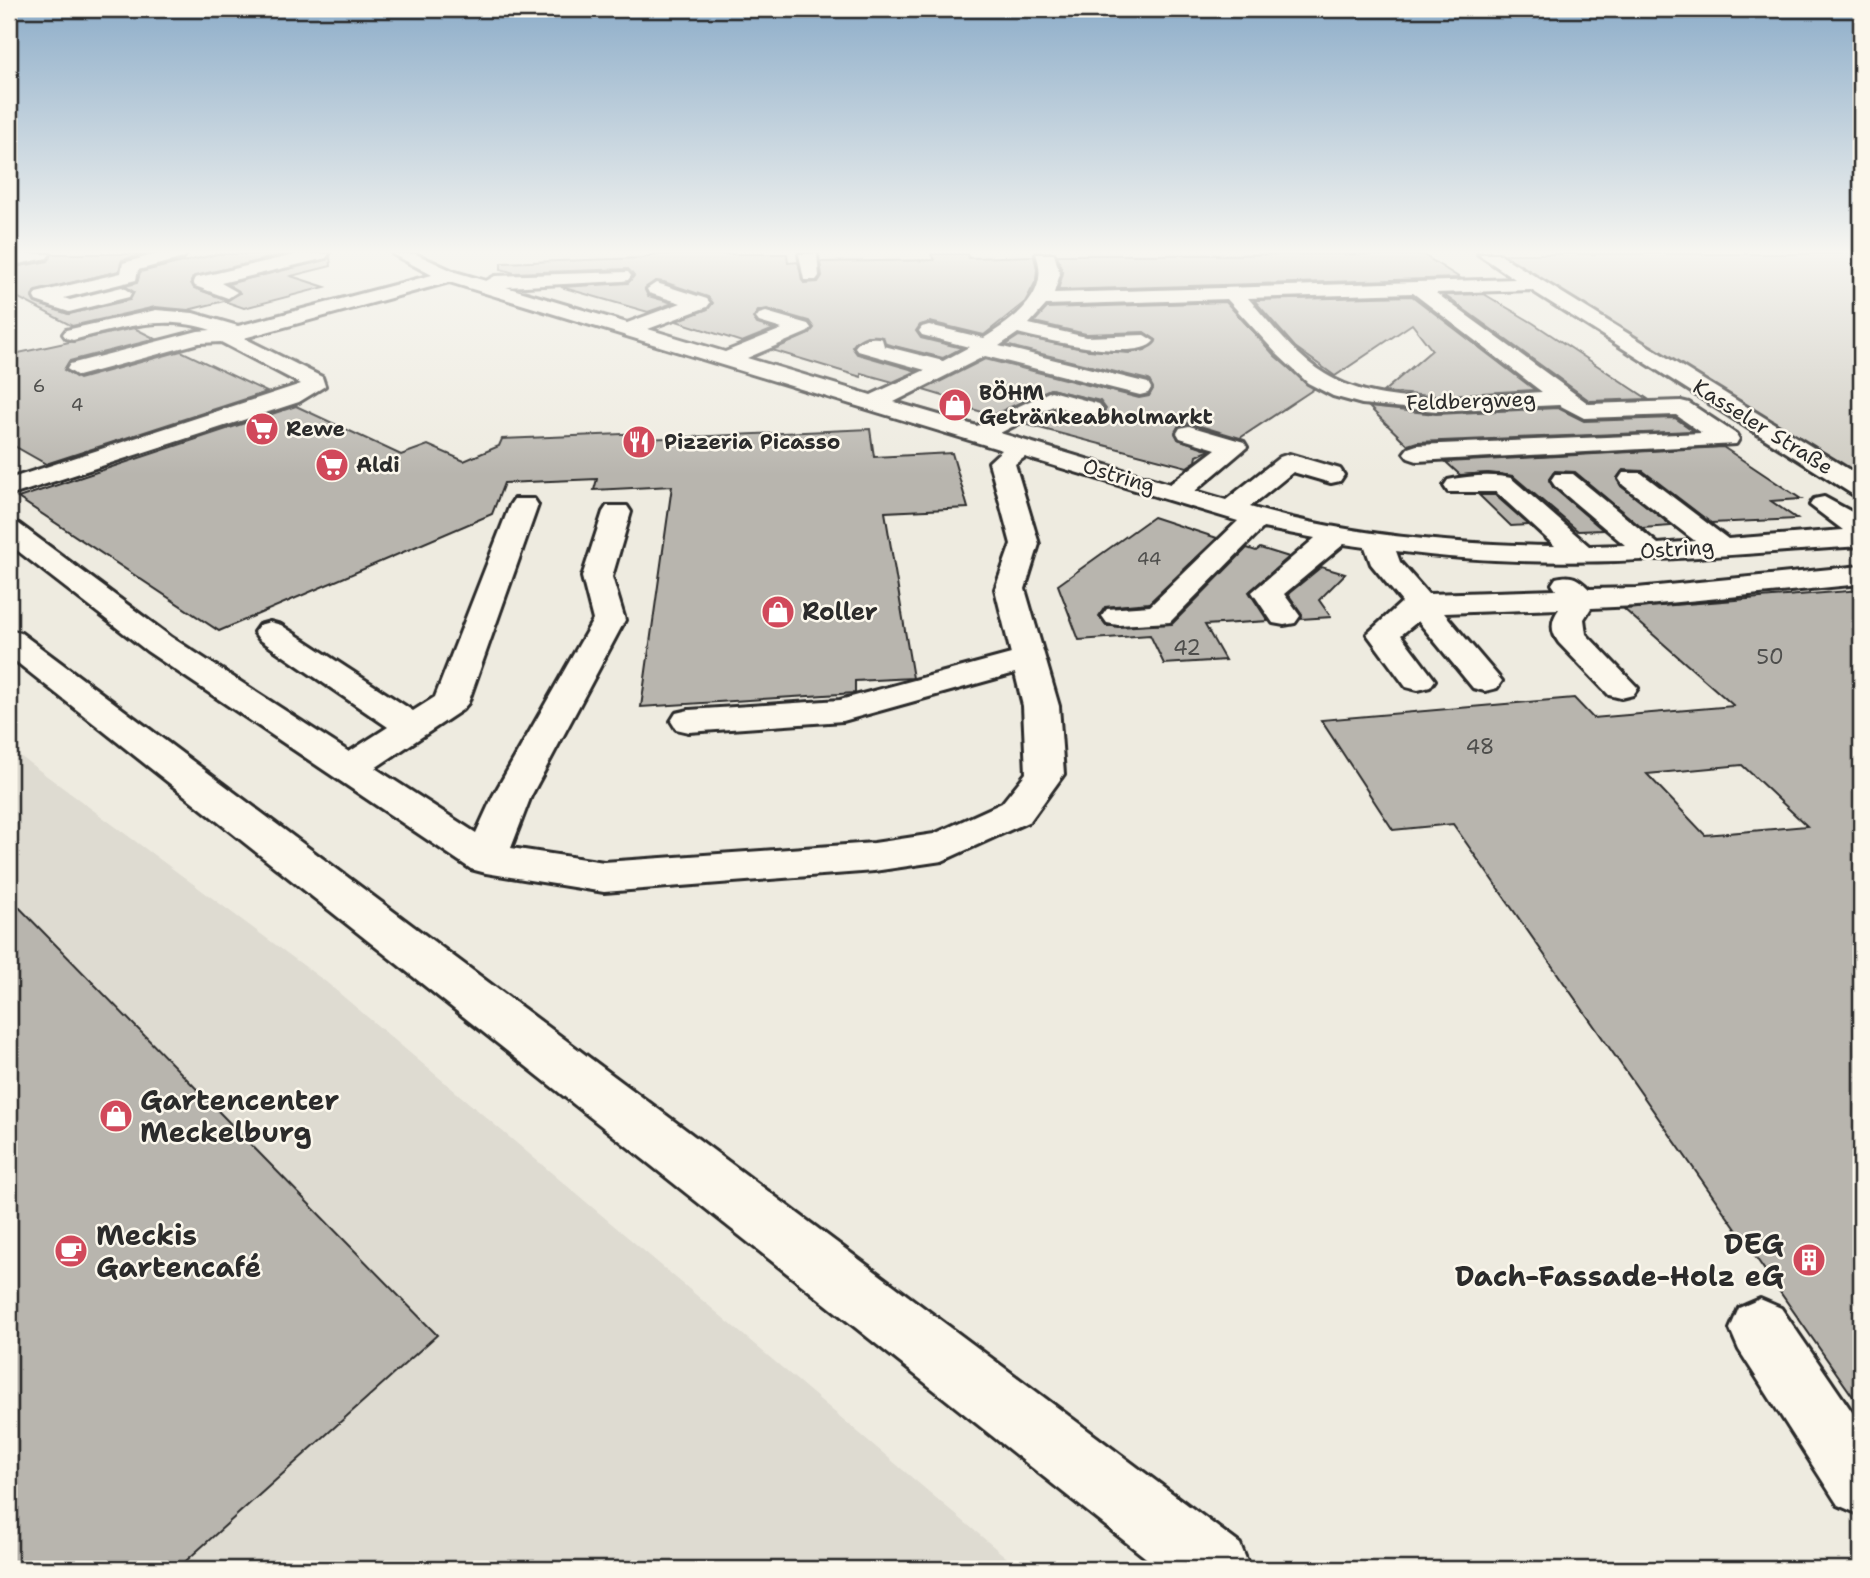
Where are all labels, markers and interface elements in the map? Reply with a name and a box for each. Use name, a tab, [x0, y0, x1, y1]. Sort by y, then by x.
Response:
street label: Kasseler Straße	[1688, 373, 1838, 481]
house number: 6	[33, 374, 45, 398]
place label: BÖHM Getränkeabholmarkt	[979, 379, 1213, 431]
street label: Feldbergweg	[1406, 385, 1536, 417]
shop icon: BÖHM Getränkeabholmarkt	[936, 386, 974, 424]
house number: 4	[71, 393, 83, 417]
supermarket icon: Rewe	[243, 410, 281, 448]
place label: Rewe	[286, 415, 345, 443]
restaurant icon: Pizzeria Picasso	[620, 423, 658, 461]
place label: Pizzeria Picasso	[664, 428, 840, 456]
supermarket icon: Aldi	[313, 446, 351, 484]
place label: Aldi	[356, 451, 400, 479]
street label: Ostring	[1079, 452, 1159, 500]
street label: Ostring	[1639, 532, 1715, 566]
house number: 44	[1137, 547, 1161, 571]
shop icon: Roller	[759, 593, 797, 631]
place label: Roller	[802, 596, 878, 628]
house number: 42	[1173, 634, 1201, 662]
house number: 50	[1756, 643, 1784, 671]
house number: 48	[1466, 733, 1494, 761]
place label: Gartencenter Meckelburg	[140, 1081, 339, 1151]
shop icon: Gartencenter Meckelburg	[97, 1097, 135, 1135]
place label: Meckis Gartencafé	[96, 1216, 261, 1286]
place label: DEG Dach-Fassade-Holz eG	[1455, 1225, 1785, 1295]
cafe icon: Meckis Gartencafé	[52, 1232, 90, 1270]
building icon: DEG Dach-Fassade-Holz eG	[1790, 1241, 1828, 1279]

